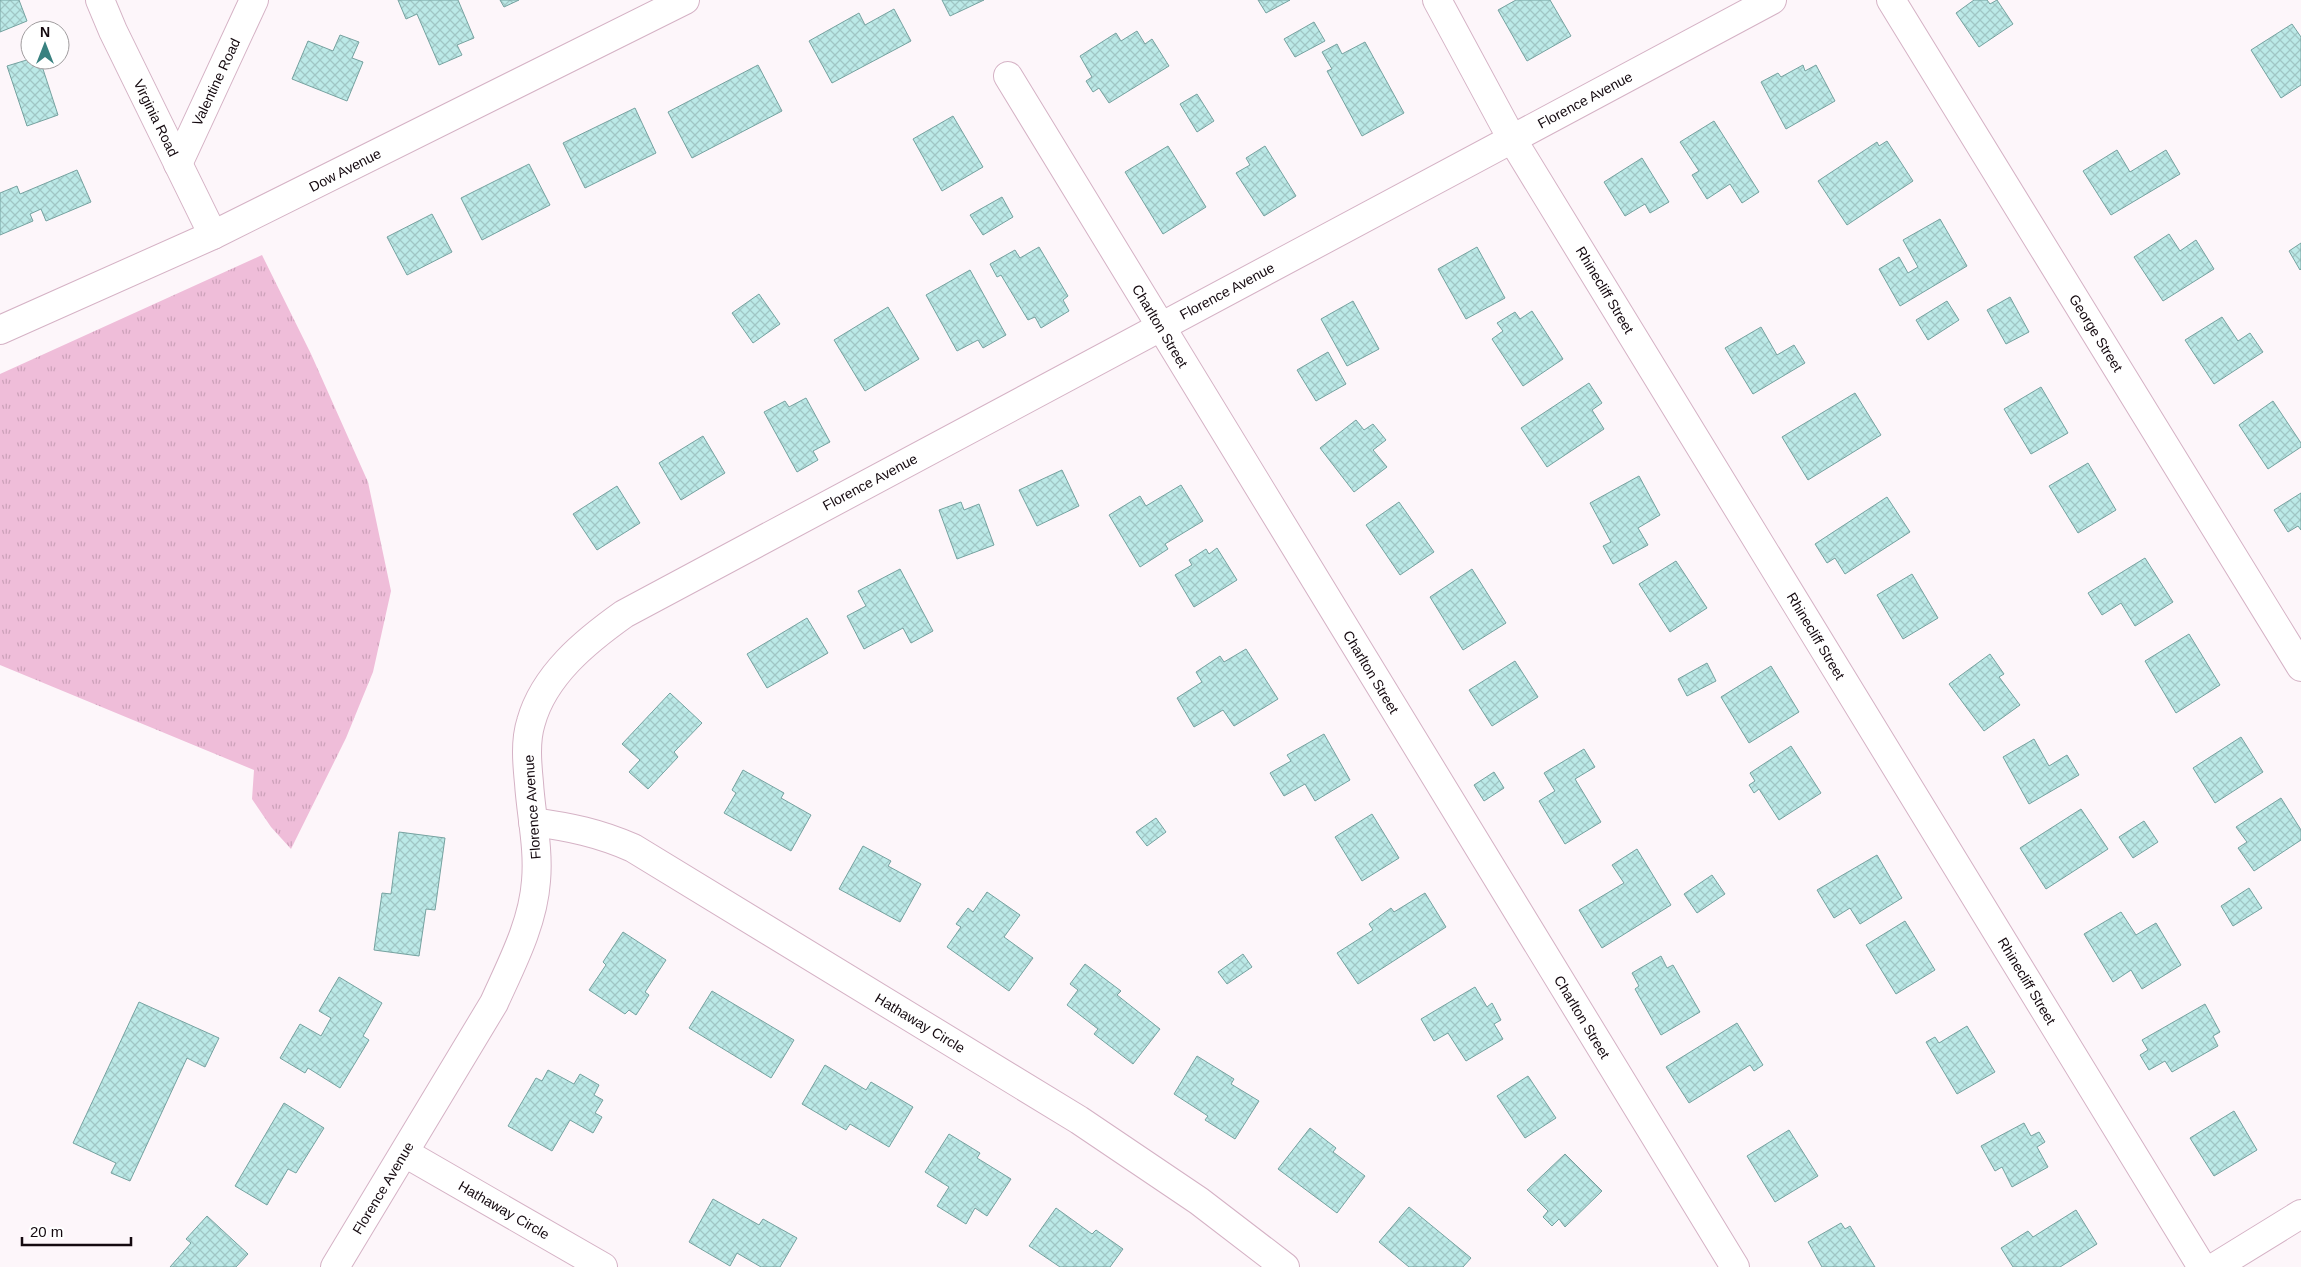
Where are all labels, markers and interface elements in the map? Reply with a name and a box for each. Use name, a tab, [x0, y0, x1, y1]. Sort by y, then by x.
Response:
north arrow	[20, 20, 70, 70]
text: N	[40, 24, 50, 40]
street label: Valentine Road	[189, 36, 243, 128]
street label: Florence Avenue	[1535, 68, 1635, 132]
street label: Virginia Road	[130, 77, 182, 159]
street label: Dow Avenue	[306, 145, 384, 195]
street label: Rhinecliff Street	[1573, 244, 1637, 336]
street label: Florence Avenue	[1177, 259, 1277, 323]
street label: Charlton Street	[1129, 282, 1191, 371]
street label: George Street	[2066, 291, 2126, 375]
street label: Florence Avenue	[820, 450, 920, 514]
street label: Rhinecliff Street	[1784, 590, 1848, 682]
street label: Charlton Street	[1340, 628, 1402, 717]
street label: Florence Avenue	[520, 754, 544, 860]
street label: Rhinecliff Street	[1995, 935, 2059, 1027]
street label: Charlton Street	[1551, 973, 1613, 1062]
street label: Hathaway Circle	[872, 990, 968, 1056]
street label: Florence Avenue	[349, 1139, 417, 1237]
street label: Hathaway Circle	[456, 1178, 552, 1243]
scale bar	[22, 1214, 131, 1246]
text: 20 m	[30, 1223, 63, 1240]

